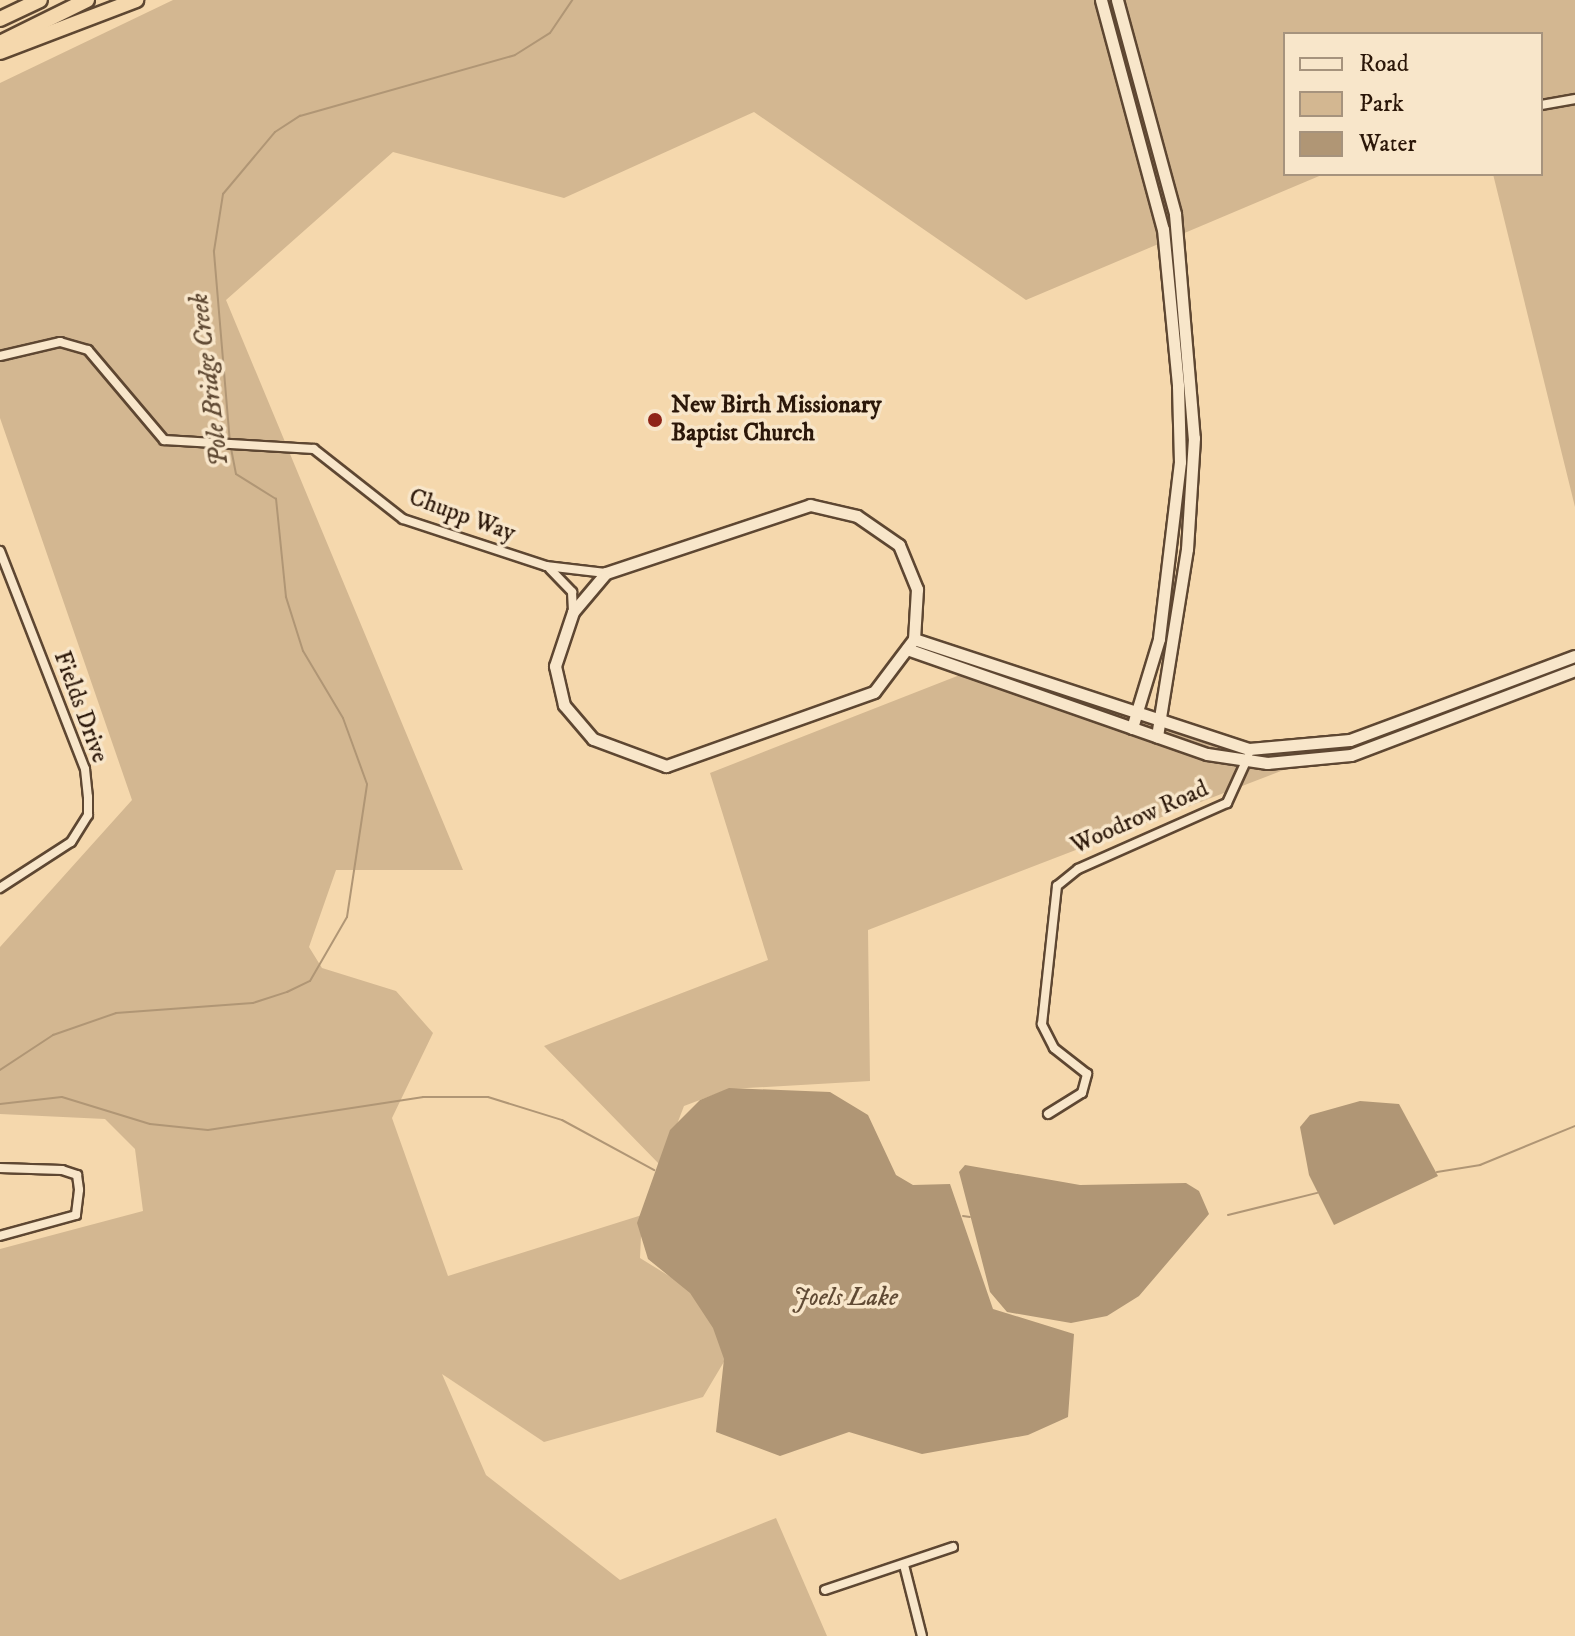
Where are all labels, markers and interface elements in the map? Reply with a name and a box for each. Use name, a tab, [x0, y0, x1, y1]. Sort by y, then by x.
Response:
legend	[1283, 32, 1543, 176]
text: Road	[1359, 49, 1409, 79]
text: Park	[1359, 89, 1404, 119]
text: Water	[1359, 129, 1416, 159]
water label: Pole Bridge Creek	[184, 292, 236, 468]
place label: New Birth Missionary Baptist Church	[671, 392, 881, 448]
marker: New Birth Missionary Baptist Church	[646, 411, 664, 429]
street label: Chupp Way	[405, 483, 519, 549]
street label: Fields Drive	[47, 647, 113, 767]
street label: Woodrow Road	[1067, 775, 1213, 861]
water label: Joels Lake	[792, 1282, 898, 1314]

